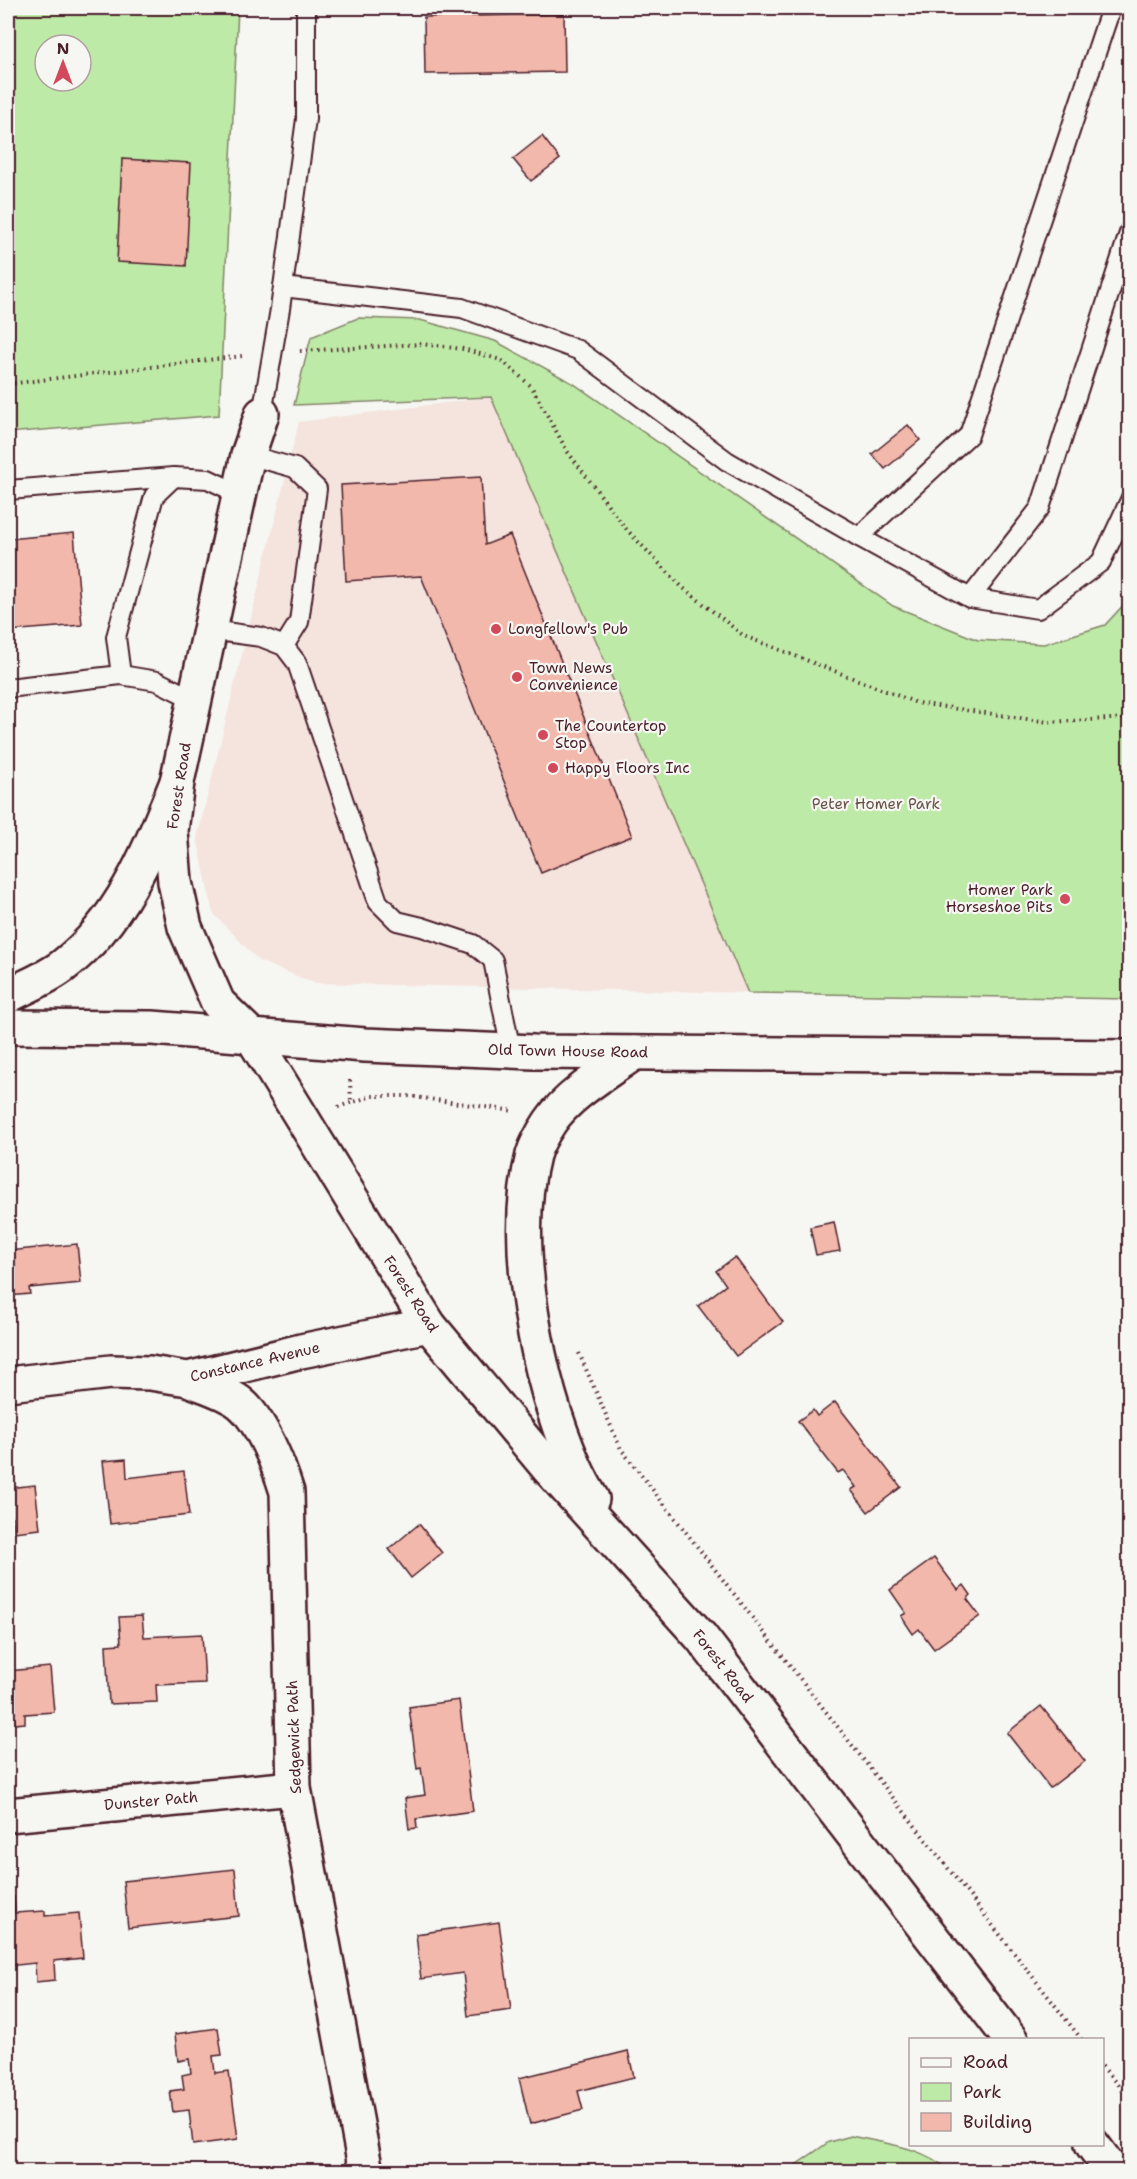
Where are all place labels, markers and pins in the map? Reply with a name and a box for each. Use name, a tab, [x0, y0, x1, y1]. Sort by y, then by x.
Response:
place label: Longfellow's Pub	[508, 619, 628, 639]
marker: Longfellow's Pub	[489, 622, 503, 636]
place label: Town News Convenience	[529, 658, 618, 695]
marker: Town News Convenience	[510, 670, 524, 684]
place label: The Countertop Stop	[555, 716, 667, 753]
marker: The Countertop Stop	[536, 728, 550, 742]
place label: Happy Floors Inc	[565, 758, 690, 778]
marker: Happy Floors Inc	[546, 761, 560, 775]
place label: Homer Park Horseshoe Pits	[946, 880, 1053, 917]
marker: Homer Park Horseshoe Pits	[1058, 892, 1072, 906]

